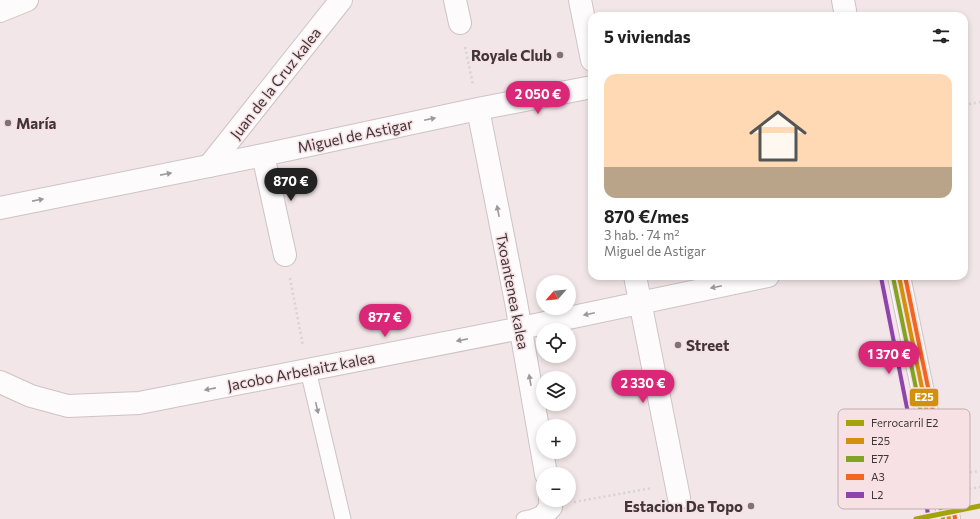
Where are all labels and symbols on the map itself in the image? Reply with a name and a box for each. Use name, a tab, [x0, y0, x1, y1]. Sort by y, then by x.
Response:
street label: Juan de la Cruz kalea	[226, 24, 324, 142]
place label: Royale Club	[471, 46, 552, 64]
marker: Royale Club	[555, 50, 565, 60]
pin: 2 050 €	[501, 81, 575, 115]
place label: María	[16, 114, 57, 132]
street label: Miguel de Astigar	[296, 114, 414, 156]
one-way arrow	[424, 116, 436, 122]
marker: María	[3, 118, 13, 128]
pin: 870 €	[263, 168, 319, 202]
one-way arrow	[160, 171, 172, 177]
one-way arrow	[32, 196, 44, 202]
one-way arrow	[495, 205, 501, 217]
street label: Txoantenea kalea	[493, 231, 533, 351]
north arrow	[536, 275, 576, 315]
one-way arrow	[710, 285, 722, 291]
pin: 877 €	[357, 304, 413, 338]
one-way arrow	[583, 312, 595, 318]
place label: Street	[686, 336, 729, 354]
one-way arrow	[455, 337, 468, 343]
marker: Street	[673, 340, 683, 350]
pin: 1 370 €	[852, 341, 926, 375]
street label: Jacobo Arbelaitz kalea	[226, 348, 376, 394]
pin: 2 330 €	[606, 370, 680, 404]
one-way arrow	[527, 374, 533, 386]
one-way arrow	[204, 386, 216, 392]
line badge: E25	[909, 388, 939, 407]
text: E25	[914, 390, 934, 403]
one-way arrow	[314, 402, 320, 414]
legend	[838, 409, 970, 509]
text: Ferrocarril E2	[871, 416, 938, 429]
text: E25	[871, 434, 890, 447]
text: E77	[871, 452, 889, 465]
text: A3	[871, 470, 885, 483]
text: L2	[871, 488, 883, 501]
place label: Estacion De Topo	[624, 497, 743, 515]
marker: Estacion De Topo	[746, 501, 756, 511]

